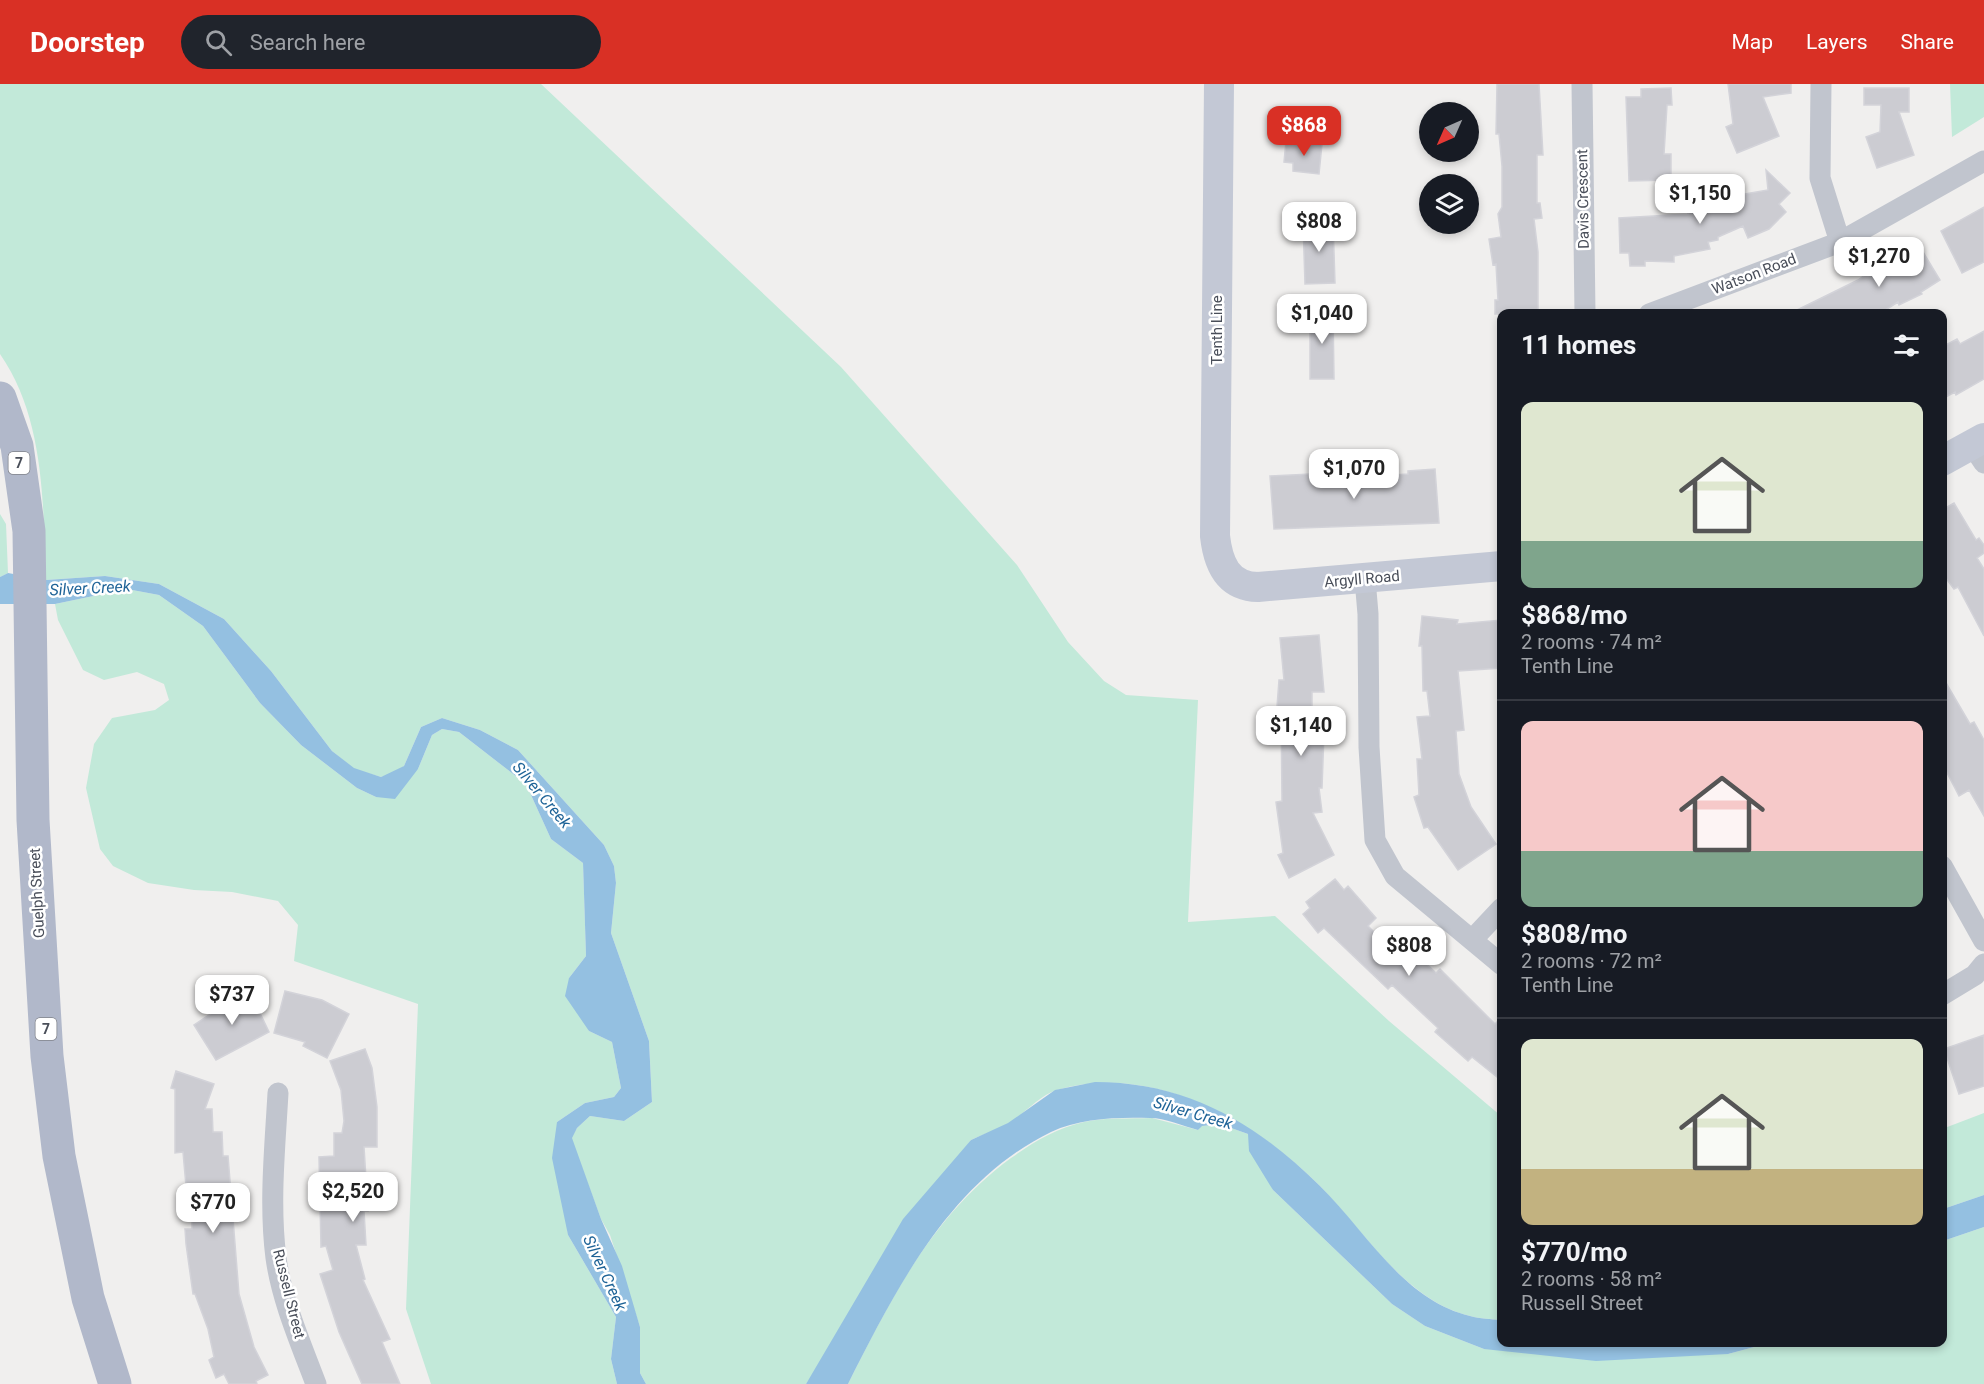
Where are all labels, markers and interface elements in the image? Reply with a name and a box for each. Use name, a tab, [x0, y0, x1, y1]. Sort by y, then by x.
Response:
search box	[181, 15, 601, 69]
text: Doorstep	[30, 26, 145, 59]
icon: search	[202, 26, 235, 59]
text: Search here	[250, 30, 366, 55]
text: Map	[1731, 30, 1773, 54]
text: Layers	[1806, 30, 1867, 54]
text: Share	[1900, 30, 1954, 54]
north arrow	[1419, 102, 1479, 162]
map controls	[1419, 102, 1479, 234]
pin: $868	[1268, 106, 1340, 157]
text: $868	[1281, 113, 1327, 137]
street label: Davis Crescent	[1573, 149, 1593, 249]
button: layers	[1419, 174, 1479, 234]
pin: $1,150	[1651, 174, 1749, 225]
text: $1,150	[1669, 181, 1731, 205]
pin: $808	[1283, 202, 1355, 253]
text: $808	[1296, 209, 1342, 233]
pin: $1,270	[1830, 237, 1928, 288]
text: $1,270	[1848, 244, 1910, 268]
street label: Watson Road	[1709, 250, 1799, 298]
pin: $1,040	[1273, 294, 1371, 345]
street label: Tenth Line	[1208, 295, 1226, 365]
text: $1,040	[1291, 301, 1353, 325]
icon: filters	[1890, 329, 1923, 362]
text: 11 homes	[1521, 330, 1636, 360]
icon: home	[1668, 441, 1776, 549]
pin: $1,070	[1305, 449, 1403, 500]
road number: 7	[8, 452, 29, 474]
text: $1,070	[1323, 456, 1385, 480]
street label: Argyll Road	[1324, 567, 1400, 591]
water label: Silver Creek	[49, 576, 132, 600]
text: $868/mo	[1521, 600, 1628, 630]
text: 2 rooms · 74 m²	[1521, 630, 1662, 654]
text: Tenth Line	[1521, 654, 1613, 678]
pin: $1,140	[1252, 706, 1350, 757]
text: $1,140	[1270, 713, 1332, 737]
water label: Silver Creek	[509, 758, 576, 833]
icon: home	[1668, 760, 1776, 868]
street label: Guelph Street	[26, 847, 48, 938]
text: $808/mo	[1521, 919, 1628, 949]
pin: $808	[1373, 926, 1445, 977]
text: $808	[1386, 933, 1432, 957]
text: 2 rooms · 72 m²	[1521, 949, 1662, 973]
text: Tenth Line	[1521, 973, 1613, 997]
pin: $737	[196, 975, 268, 1026]
text: $737	[209, 982, 255, 1006]
road number: 7	[36, 1018, 57, 1040]
icon: home	[1668, 1078, 1776, 1186]
water label: Silver Creek	[1151, 1093, 1236, 1134]
pin: $2,520	[304, 1172, 402, 1223]
text: $2,520	[322, 1179, 384, 1203]
pin: $770	[177, 1183, 249, 1234]
text: $770	[190, 1190, 236, 1214]
water label: Silver Creek	[579, 1232, 631, 1315]
text: $770/mo	[1521, 1237, 1628, 1267]
street label: Russell Street	[269, 1247, 309, 1341]
text: 2 rooms · 58 m²	[1521, 1267, 1662, 1291]
text: Russell Street	[1521, 1291, 1643, 1315]

